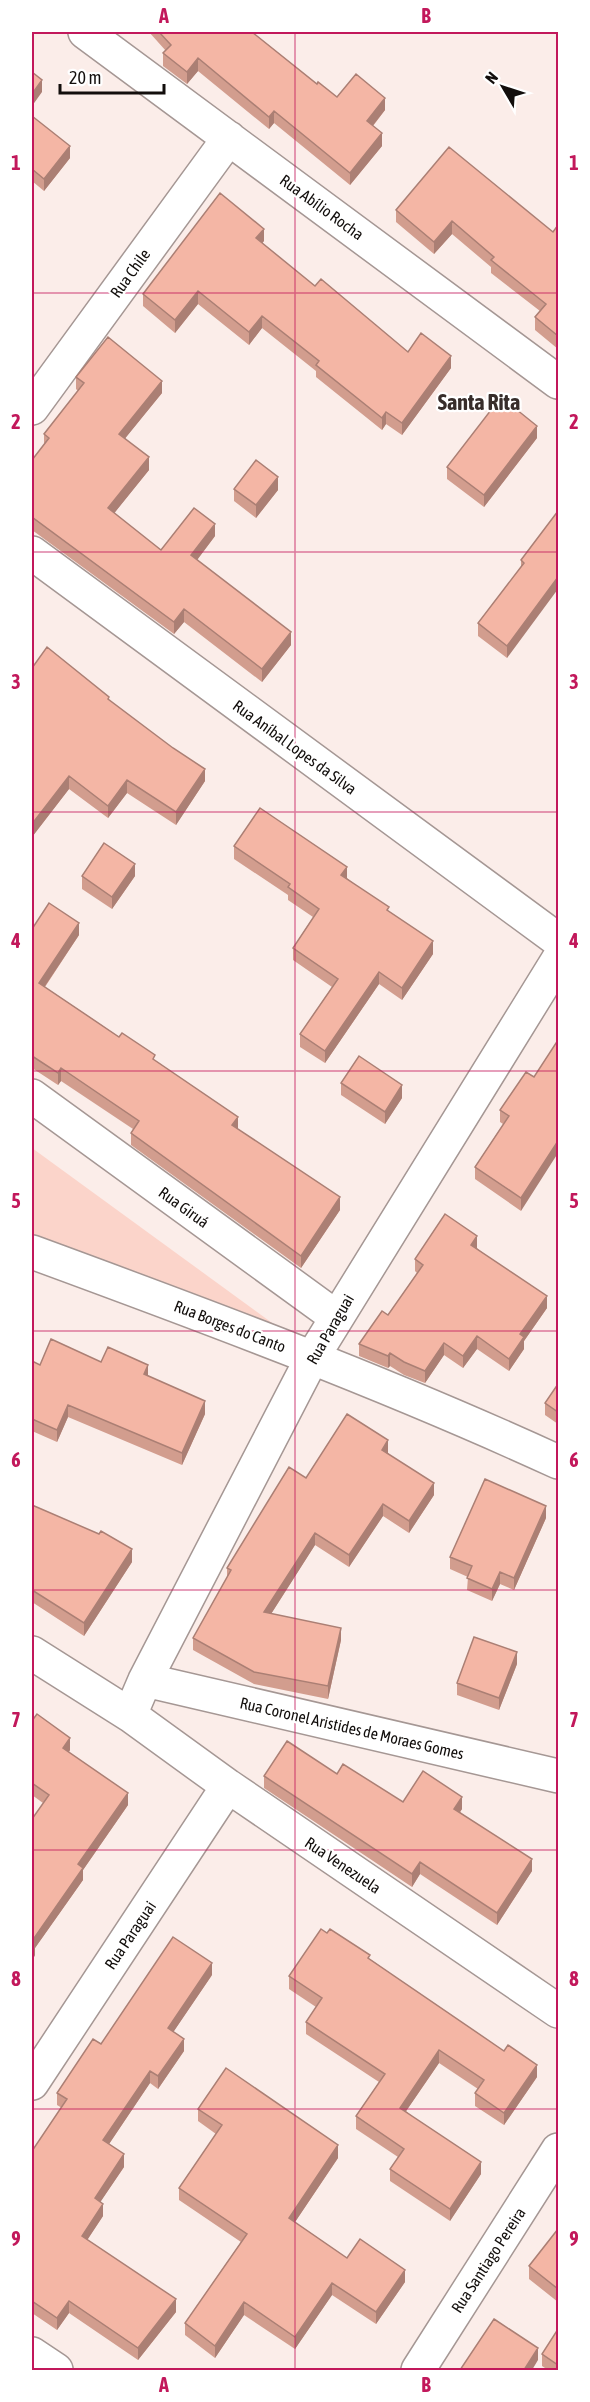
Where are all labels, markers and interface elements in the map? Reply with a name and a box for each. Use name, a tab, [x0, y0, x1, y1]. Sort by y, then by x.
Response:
text: A	[158, 4, 169, 27]
text: B	[421, 4, 431, 27]
scale bar	[60, 57, 164, 95]
north arrow	[473, 57, 533, 117]
text: 20 m	[69, 67, 101, 88]
text: N	[481, 68, 501, 87]
text: 1	[11, 151, 21, 174]
text: 1	[569, 151, 579, 174]
street label: Rua Abílio Rocha	[277, 171, 367, 243]
street label: Rua Chile	[106, 245, 154, 301]
district label: Santa Rita	[438, 389, 520, 415]
text: 2	[11, 410, 21, 433]
text: 2	[569, 410, 579, 433]
text: 3	[11, 670, 21, 693]
text: 3	[569, 670, 579, 693]
street label: Rua Aníbal Lopes da Silva	[229, 696, 360, 799]
text: 4	[10, 929, 21, 952]
text: 4	[568, 929, 579, 952]
street label: Rua Giruá	[155, 1183, 213, 1231]
text: 5	[11, 1189, 21, 1212]
text: 5	[569, 1189, 579, 1212]
street label: Rua Paraguai	[303, 1291, 358, 1368]
street label: Rua Borges do Canto	[171, 1296, 288, 1356]
text: 6	[11, 1448, 21, 1471]
text: 6	[569, 1448, 579, 1471]
street label: Rua Coronel Aristides de Moraes Gomes	[238, 1693, 466, 1763]
text: 7	[11, 1708, 21, 1731]
text: 7	[569, 1708, 579, 1731]
street label: Rua Venezuela	[302, 1833, 384, 1897]
street label: Rua Paraguai	[101, 1898, 160, 1973]
text: 8	[11, 1967, 21, 1990]
text: 8	[569, 1967, 579, 1990]
street label: Rua Santiago Pereira	[447, 2204, 530, 2316]
text: 9	[11, 2227, 21, 2250]
text: 9	[569, 2227, 579, 2250]
text: A	[158, 2373, 169, 2396]
text: B	[421, 2373, 431, 2396]

